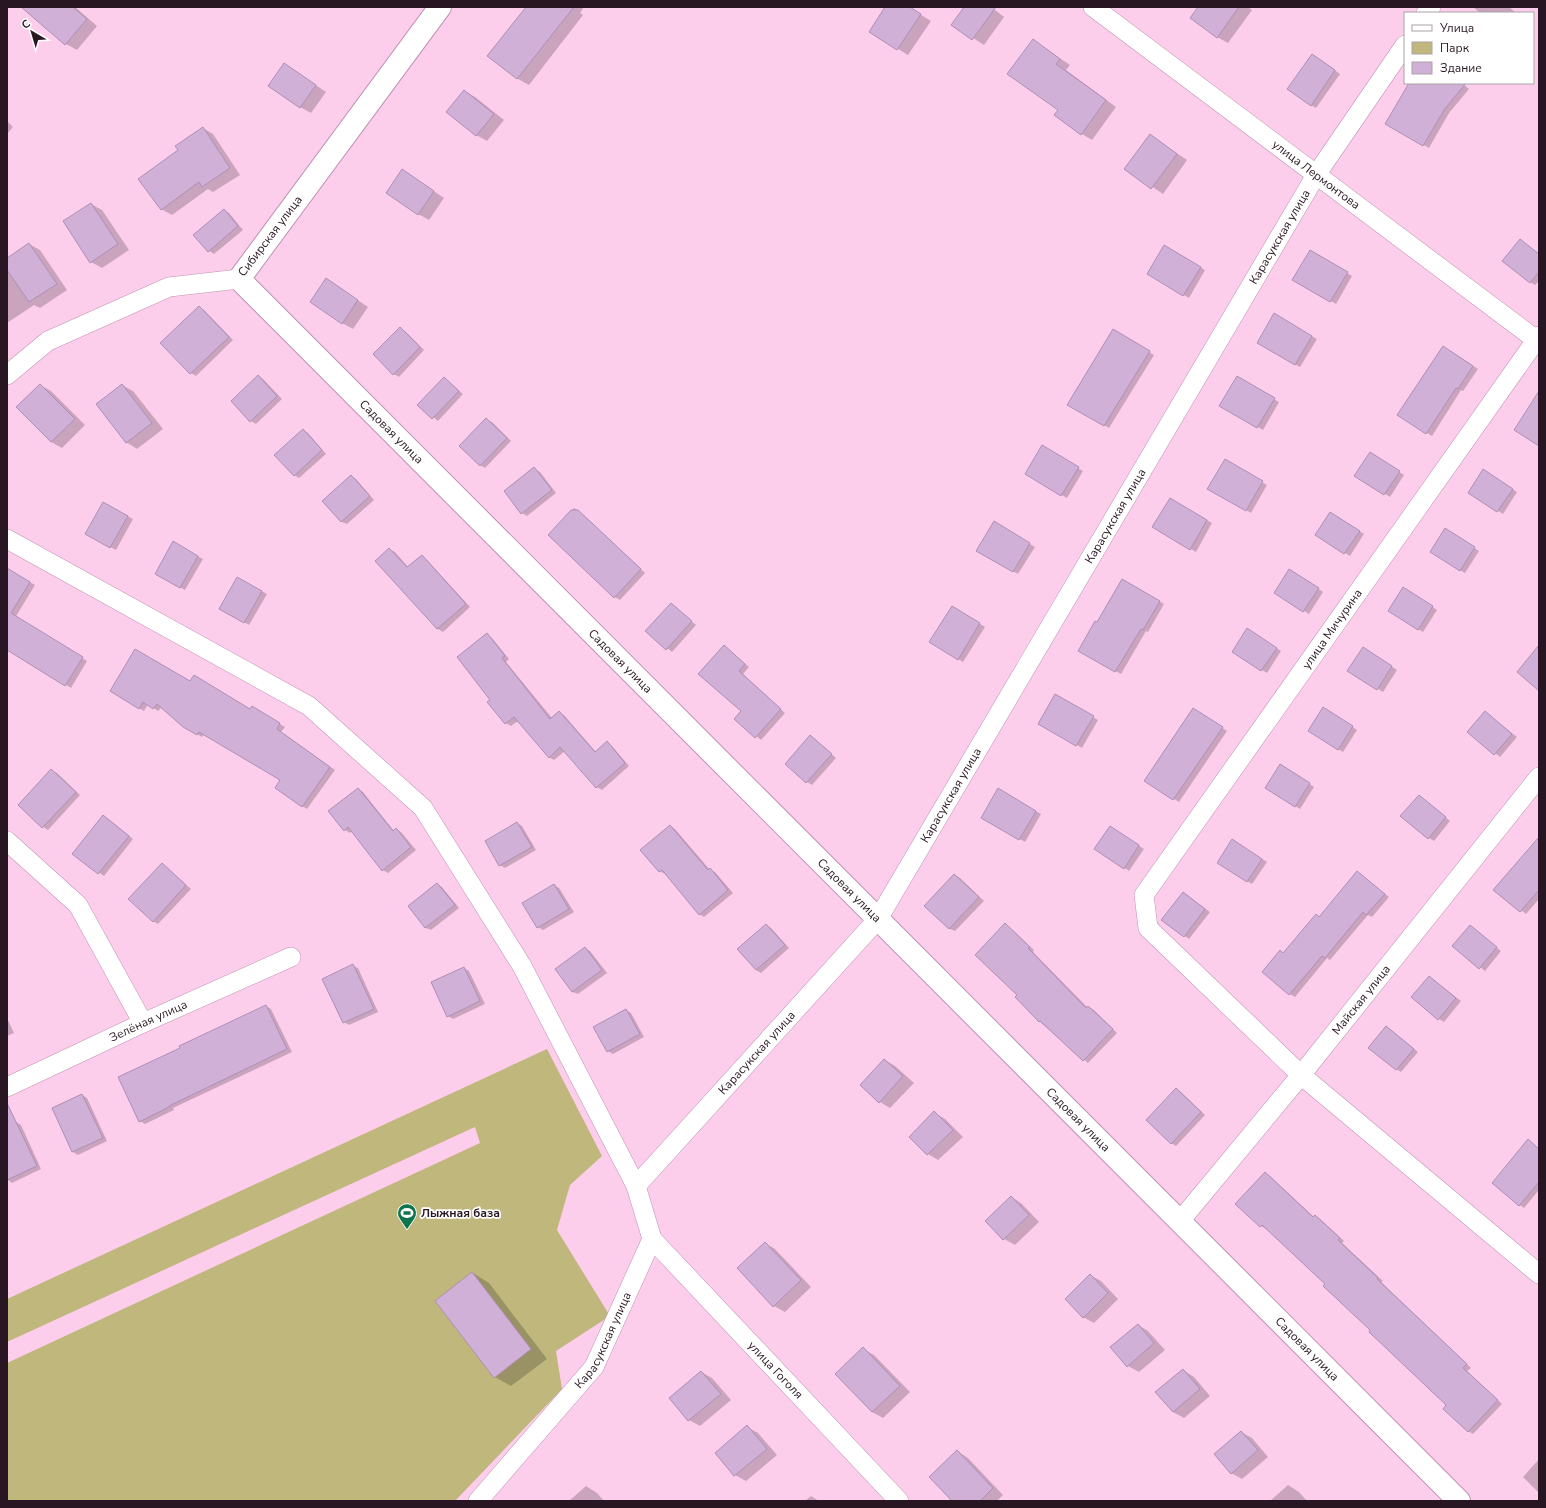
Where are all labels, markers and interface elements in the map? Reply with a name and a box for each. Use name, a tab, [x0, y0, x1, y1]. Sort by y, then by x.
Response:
north arrow	[12, 12, 52, 52]
legend	[1404, 12, 1534, 84]
text: С	[19, 16, 34, 33]
text: Улица	[1439, 20, 1474, 36]
text: Парк	[1440, 40, 1470, 56]
text: Здание	[1440, 60, 1482, 76]
street label: улица Лермонтова	[1269, 136, 1363, 213]
street label: Карасукская улица	[1245, 186, 1314, 287]
street label: Сибирская улица	[234, 192, 306, 280]
street label: Садовая улица	[356, 396, 427, 467]
street label: Карасукская улица	[1081, 466, 1149, 567]
street label: улица Мичурина	[1298, 586, 1366, 672]
street label: Садовая улица	[585, 625, 656, 697]
street label: Карасукская улица	[917, 745, 985, 846]
street label: Садовая улица	[814, 855, 885, 926]
street label: Майская улица	[1328, 961, 1394, 1038]
street label: Зелёная улица	[107, 996, 190, 1046]
street label: Карасукская улица	[715, 1007, 799, 1098]
street label: Садовая улица	[1043, 1084, 1114, 1155]
sports icon: Лыжная база	[396, 1202, 418, 1230]
place label: Лыжная база	[421, 1205, 500, 1221]
street label: Карасукская улица	[571, 1289, 635, 1392]
street label: Садовая улица	[1272, 1313, 1343, 1384]
street label: улица Гоголя	[744, 1338, 807, 1402]

